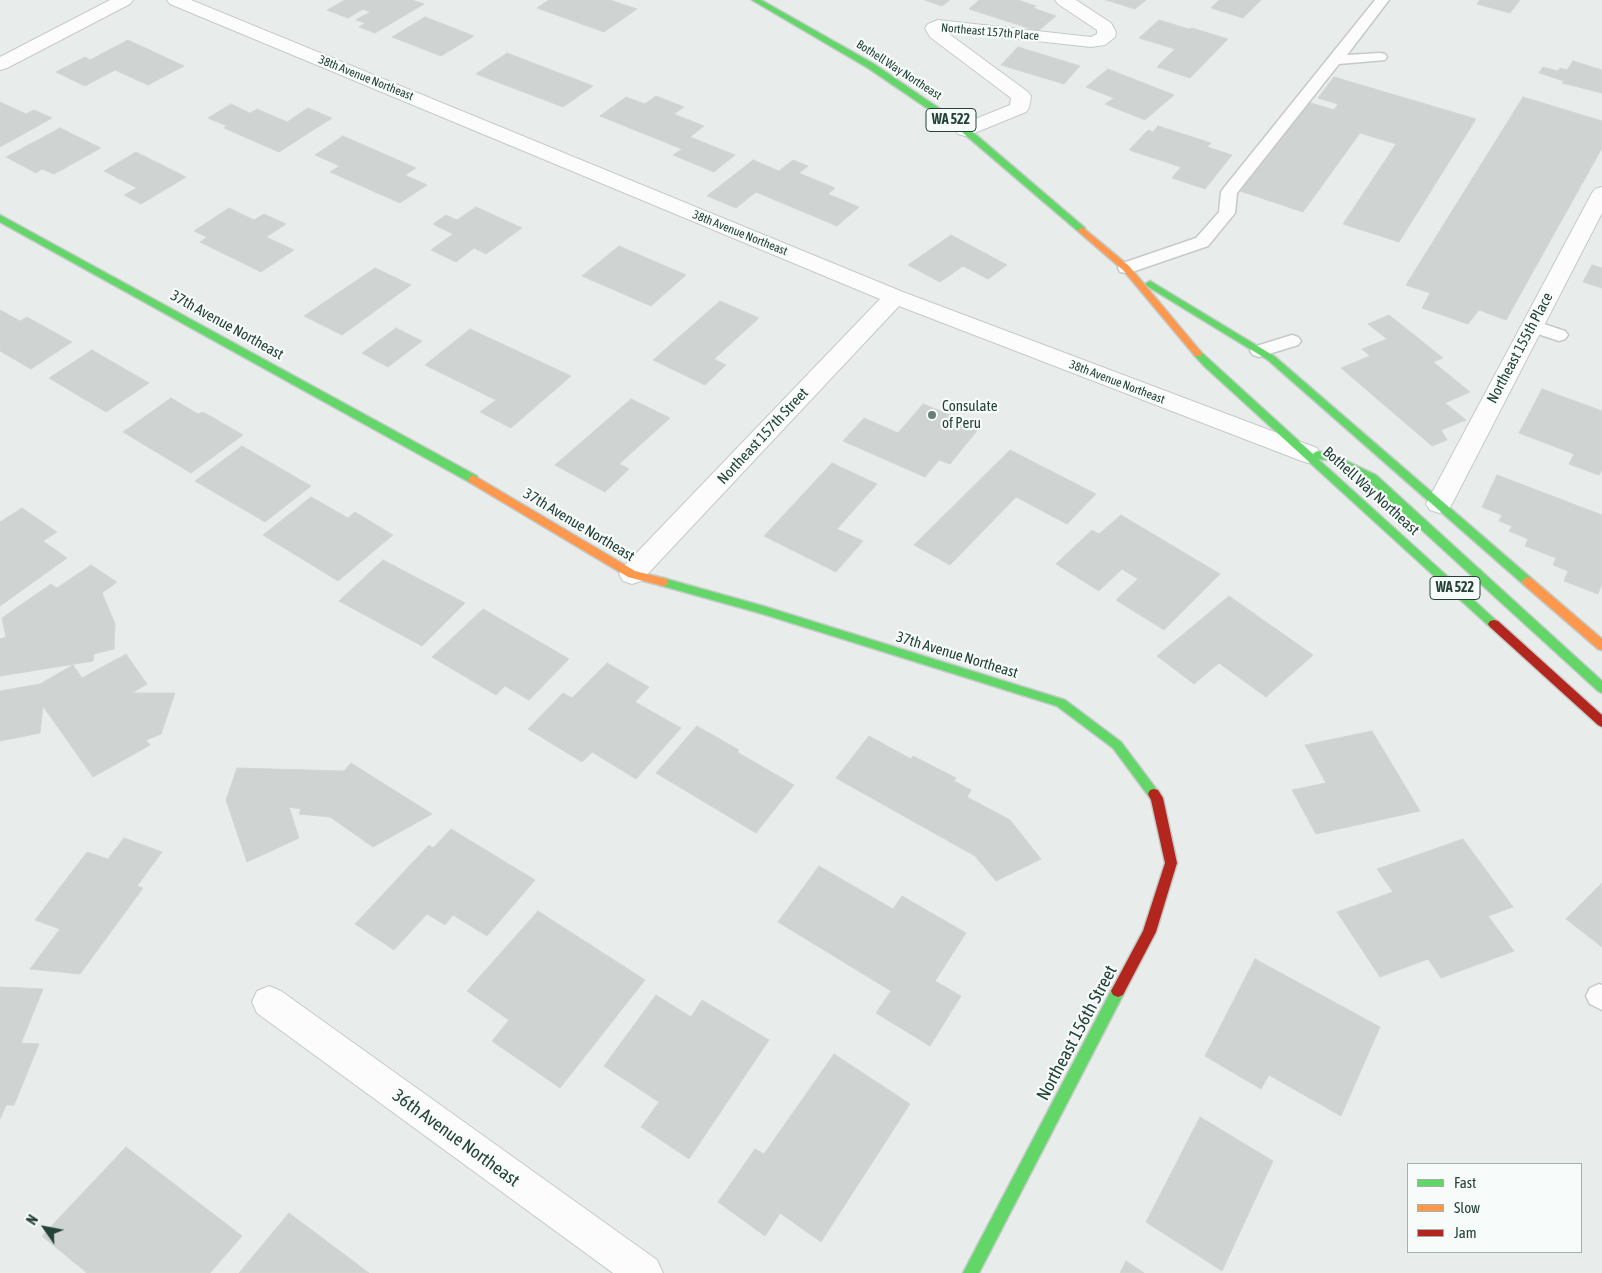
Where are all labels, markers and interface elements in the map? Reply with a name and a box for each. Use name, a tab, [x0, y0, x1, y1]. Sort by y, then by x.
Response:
street label: Northeast 157th Place	[940, 21, 1040, 43]
street label: Bothell Way Northeast	[854, 37, 944, 103]
street label: 38th Avenue Northeast	[316, 52, 416, 104]
road number: WA 522	[926, 108, 976, 132]
street label: 38th Avenue Northeast	[690, 207, 790, 259]
street label: 37th Avenue Northeast	[167, 286, 287, 364]
street label: Northeast 155th Place	[1483, 290, 1557, 406]
street label: 38th Avenue Northeast	[1067, 357, 1167, 407]
street label: Northeast 157th Street	[714, 384, 812, 488]
place label: Consulate of Peru	[942, 397, 998, 432]
marker: Consulate of Peru	[926, 409, 938, 421]
street label: Bothell Way Northeast	[1319, 443, 1423, 539]
street label: 37th Avenue Northeast	[520, 485, 638, 565]
road number: WA 522	[1430, 576, 1480, 600]
street label: 37th Avenue Northeast	[894, 628, 1020, 682]
street label: Northeast 156th Street	[1032, 962, 1122, 1104]
street label: 36th Avenue Northeast	[388, 1085, 524, 1191]
legend	[1407, 1163, 1582, 1253]
text: Fast	[1454, 1174, 1476, 1191]
text: Slow	[1454, 1199, 1480, 1216]
north arrow	[20, 1203, 70, 1253]
text: N	[23, 1212, 41, 1228]
text: Jam	[1454, 1224, 1477, 1241]

